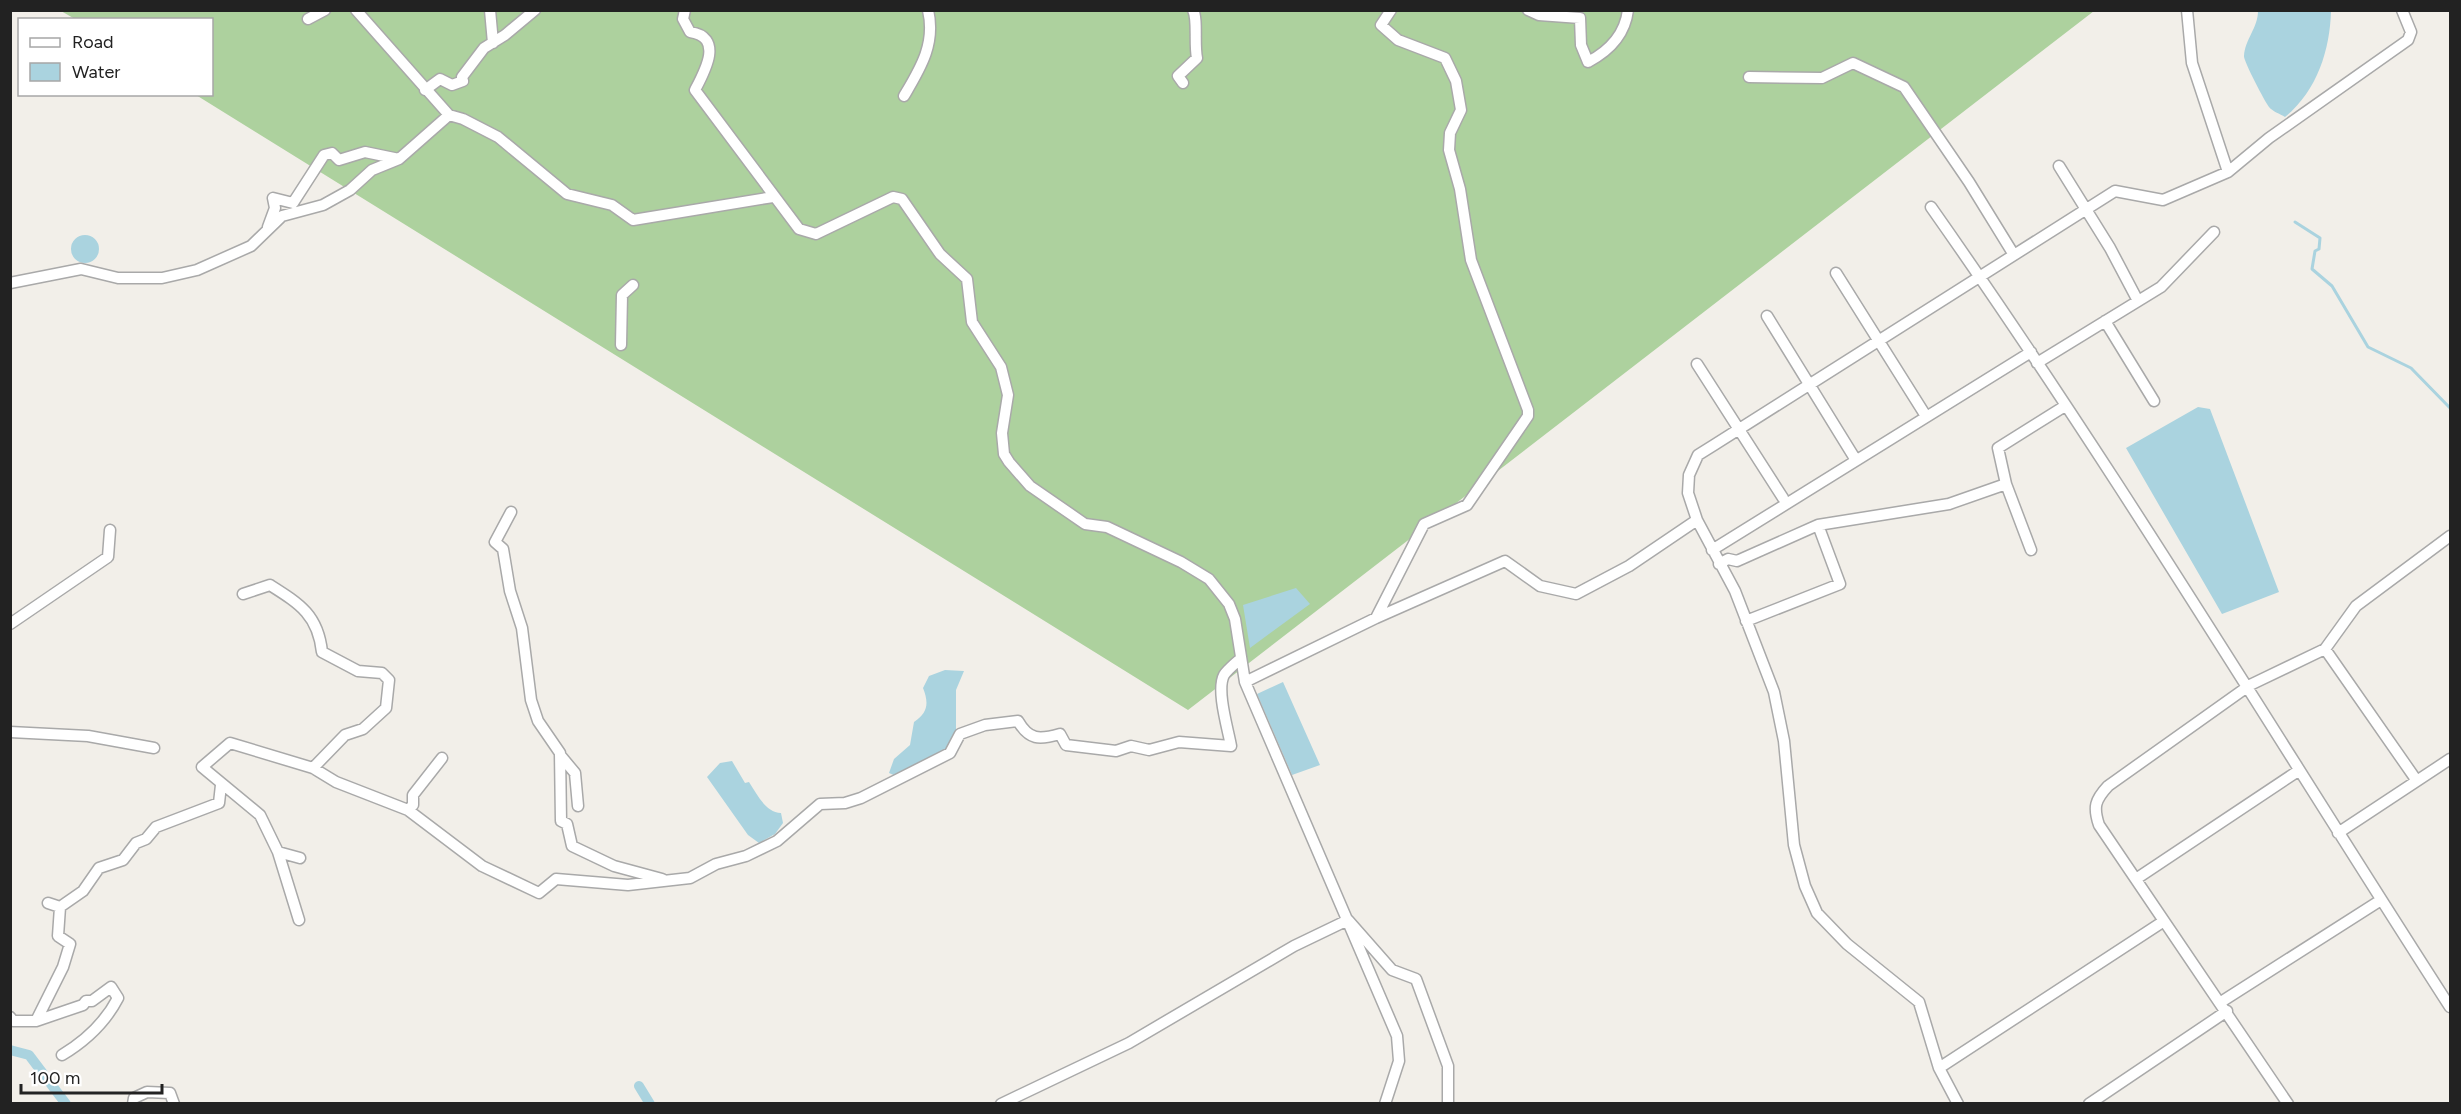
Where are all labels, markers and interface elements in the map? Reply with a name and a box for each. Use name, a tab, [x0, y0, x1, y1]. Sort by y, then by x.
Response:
legend	[18, 18, 213, 96]
text: Road	[72, 31, 113, 53]
text: Water	[72, 61, 120, 83]
scale bar	[21, 1057, 162, 1095]
text: 100 m	[30, 1067, 80, 1089]

